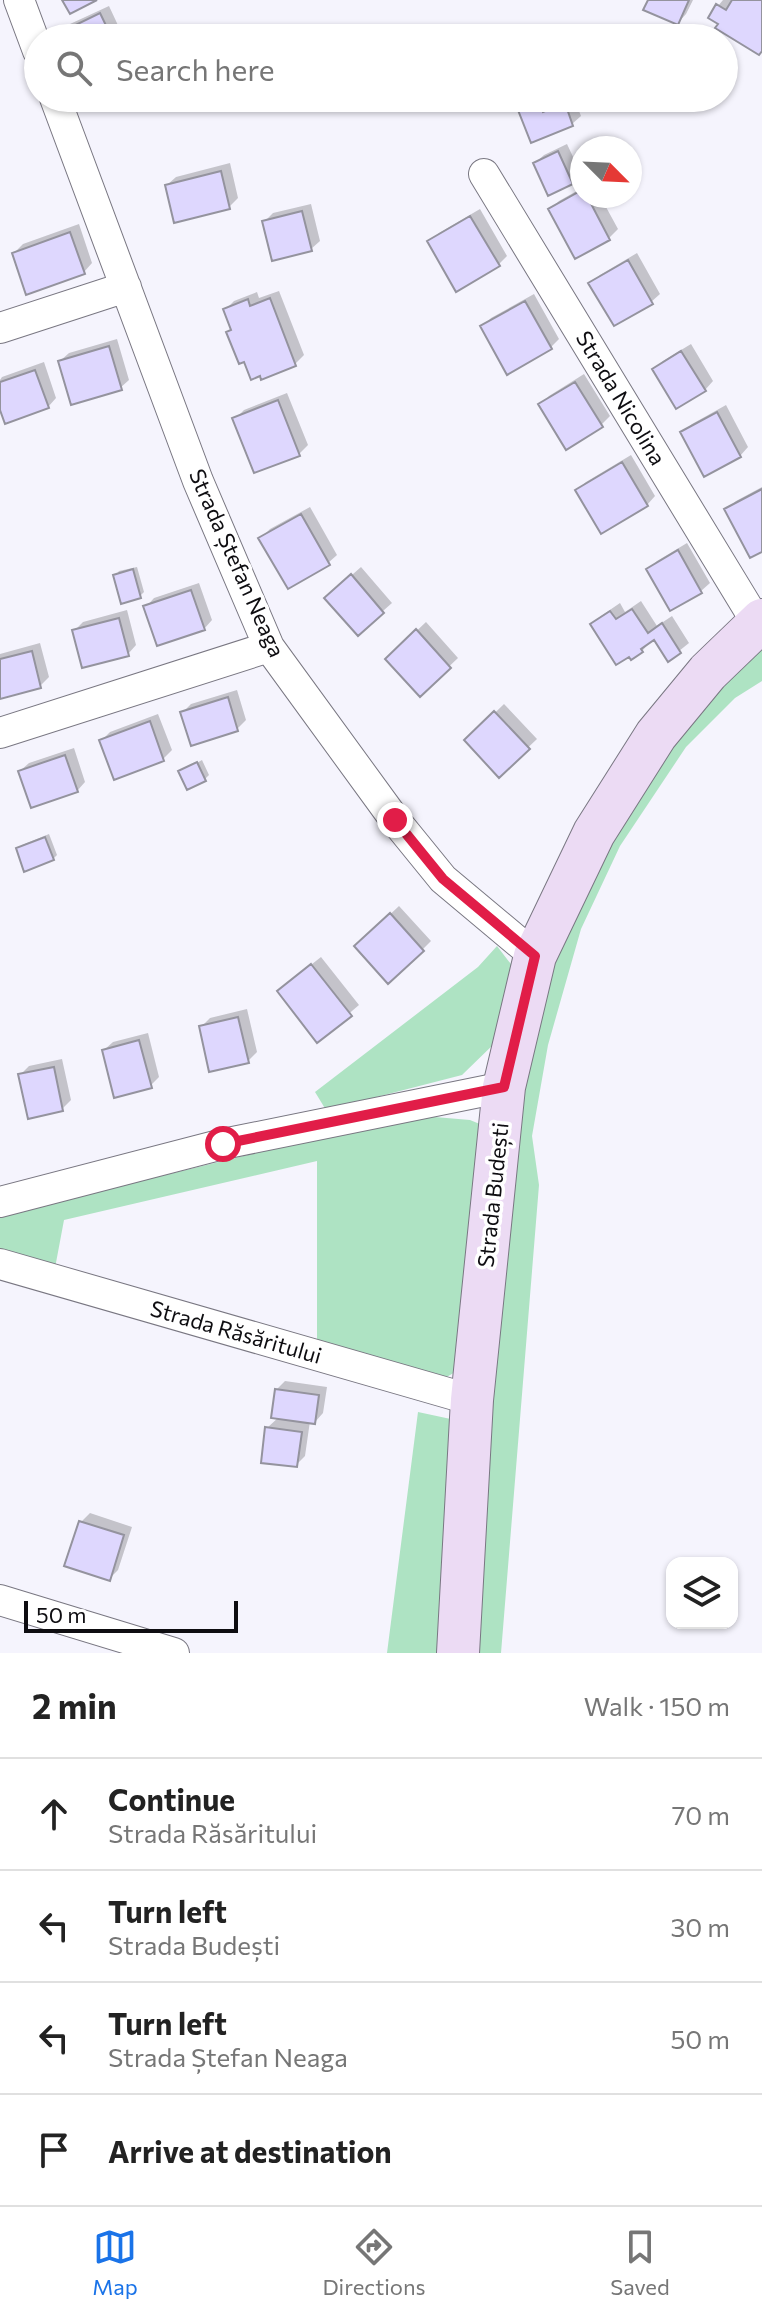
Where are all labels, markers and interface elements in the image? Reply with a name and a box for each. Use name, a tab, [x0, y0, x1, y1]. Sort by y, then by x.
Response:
search box	[24, 24, 738, 112]
icon: search	[52, 46, 96, 90]
text: Search here	[116, 50, 275, 87]
north arrow	[570, 136, 642, 208]
street label: Strada Nicolina	[571, 326, 672, 470]
street label: Strada Ștefan Neaga	[183, 465, 291, 661]
route end	[377, 802, 413, 838]
street label: Strada Budești	[471, 1121, 515, 1269]
route start	[205, 1126, 241, 1162]
street label: Strada Răsăritului	[147, 1294, 325, 1369]
map controls	[666, 1557, 738, 1629]
button: layers	[666, 1557, 738, 1629]
scale bar	[24, 1597, 238, 1633]
text: 50 m	[36, 1601, 86, 1628]
text: 2 min	[32, 1684, 117, 1726]
text: Walk · 150 m	[584, 1690, 730, 1721]
text: Continue	[108, 1780, 235, 1817]
icon: ahead	[32, 1792, 76, 1836]
text: 70 m	[672, 1799, 730, 1830]
text: Strada Răsăritului	[108, 1817, 317, 1848]
text: Turn left	[108, 1892, 227, 1929]
icon: left	[32, 1904, 76, 1948]
text: 30 m	[671, 1911, 730, 1942]
text: Strada Budești	[108, 1929, 280, 1960]
text: Turn left	[108, 2004, 227, 2041]
icon: left	[32, 2016, 76, 2060]
text: 50 m	[670, 2023, 730, 2054]
text: Strada Ștefan Neaga	[108, 2041, 348, 2072]
icon: arrive	[32, 2128, 76, 2172]
text: Arrive at destination	[108, 2132, 392, 2169]
tab: Map	[92, 2225, 138, 2300]
tab: Directions	[322, 2225, 426, 2300]
tab: Saved	[610, 2225, 670, 2300]

